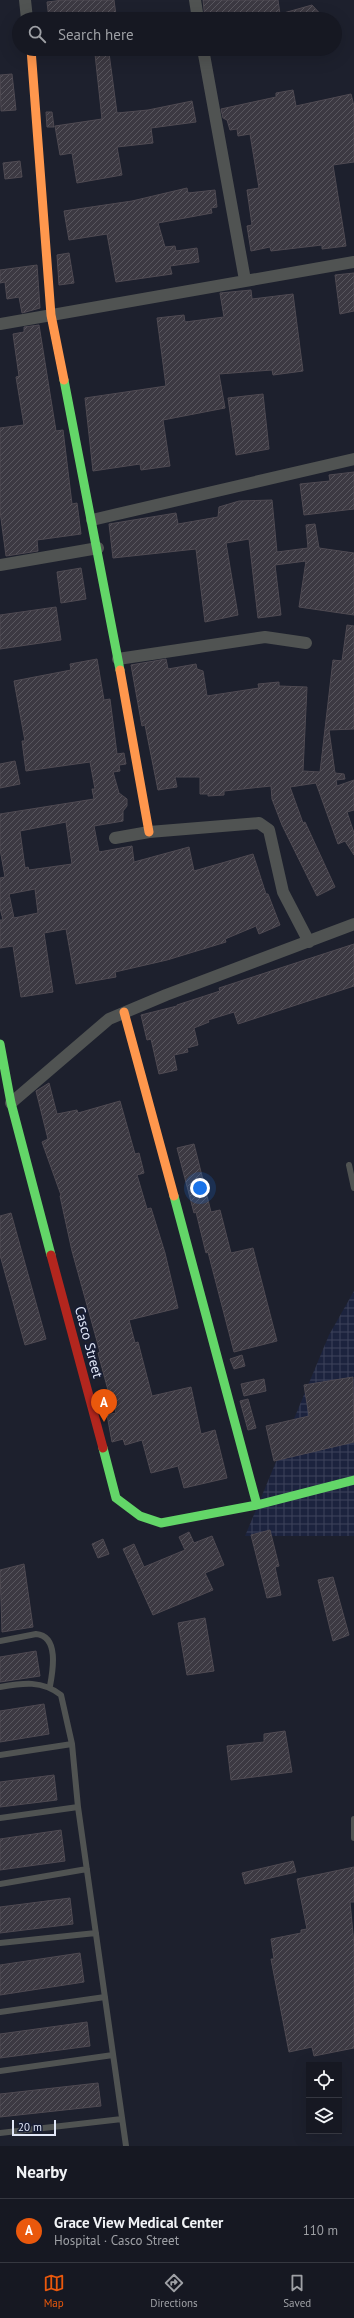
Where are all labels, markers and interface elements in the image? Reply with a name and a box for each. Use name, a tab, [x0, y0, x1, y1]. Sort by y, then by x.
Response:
search box	[12, 12, 342, 56]
icon: search	[26, 23, 48, 45]
text: Search here	[58, 25, 134, 44]
your location	[190, 1178, 210, 1198]
street label: Casco Street	[71, 1304, 107, 1380]
pin: A	[91, 1389, 117, 1422]
map controls	[306, 2062, 342, 2134]
button: locate	[306, 2062, 342, 2098]
button: layers	[306, 2098, 342, 2134]
scale bar	[12, 2118, 56, 2137]
text: 20 m	[18, 2120, 42, 2134]
text: Nearby	[16, 2161, 67, 2183]
text: Grace View Medical Center	[54, 2213, 223, 2232]
text: A	[25, 2222, 33, 2239]
text: 110 m	[303, 2222, 338, 2239]
text: Hospital · Casco Street	[54, 2232, 179, 2249]
tab: Map	[43, 2272, 65, 2310]
tab: Directions	[150, 2272, 198, 2310]
tab: Saved	[283, 2272, 311, 2310]

